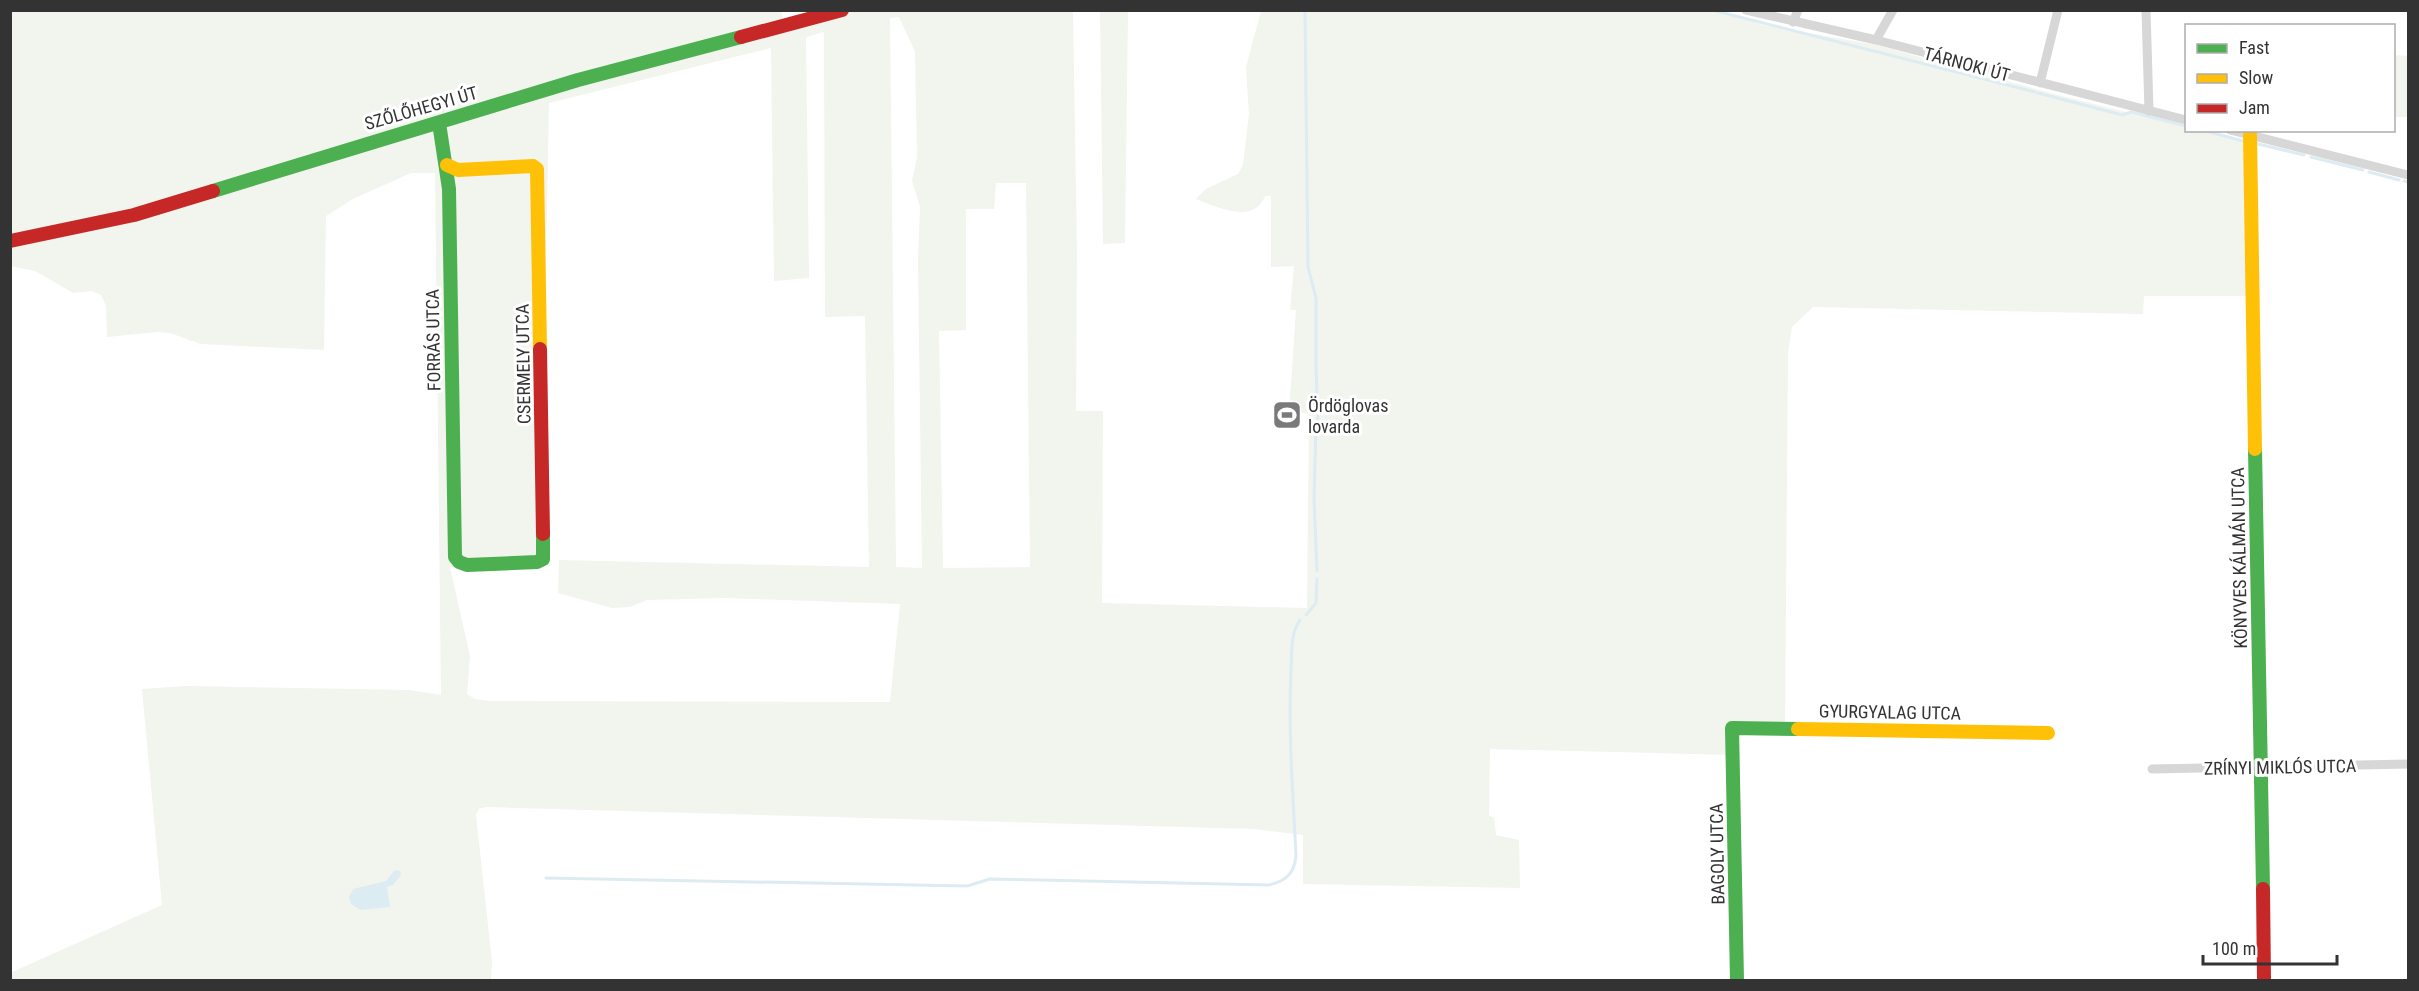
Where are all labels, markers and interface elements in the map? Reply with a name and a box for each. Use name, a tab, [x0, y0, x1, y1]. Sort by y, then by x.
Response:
legend	[2185, 24, 2395, 132]
text: Fast	[2239, 37, 2270, 58]
street label: TÁRNOKI ÚT	[1922, 42, 2012, 86]
text: Slow	[2239, 67, 2274, 88]
street label: SZŐLŐHEGYI ÚT	[362, 82, 480, 134]
text: Jam	[2239, 97, 2270, 118]
street label: FORRÁS UTCA	[422, 288, 444, 391]
street label: CSERMELY UTCA	[511, 303, 535, 424]
place label: Ördöglovas lovarda	[1308, 395, 1388, 437]
sports icon: Ördöglovas lovarda	[1271, 399, 1303, 431]
street label: KÖNYVES KÁLMÁN UTCA	[2227, 467, 2251, 649]
street label: GYURGYALAG UTCA	[1819, 700, 1962, 724]
street label: ZRÍNYI MIKLÓS UTCA	[2204, 755, 2357, 779]
street label: BAGOLY UTCA	[1706, 802, 1728, 905]
scale bar	[2203, 928, 2336, 966]
text: 100 m	[2212, 938, 2256, 959]

